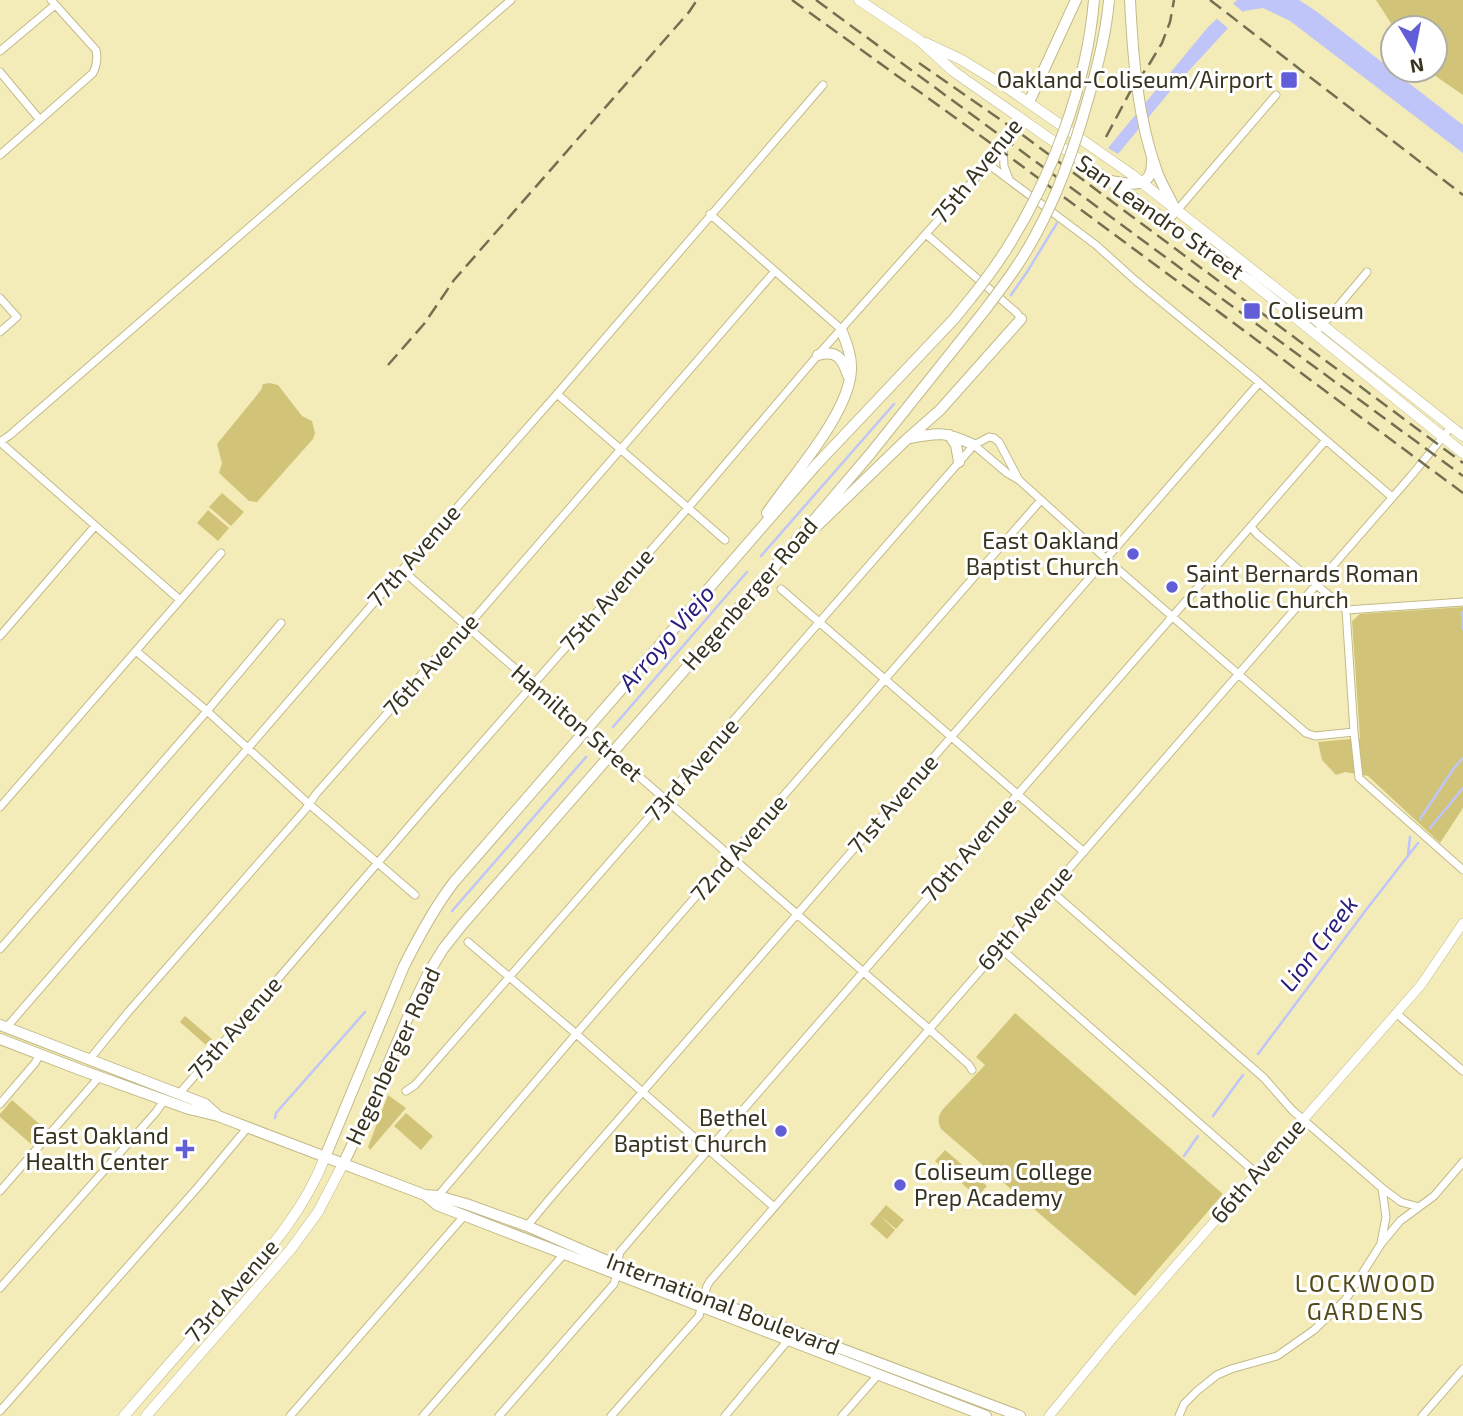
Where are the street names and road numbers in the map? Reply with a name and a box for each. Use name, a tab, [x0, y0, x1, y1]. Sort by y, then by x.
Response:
street label: 75th Avenue	[925, 112, 1027, 229]
street label: San Leandro Street	[1071, 148, 1250, 285]
street label: 77th Avenue	[361, 498, 466, 613]
street label: Hegenberger Road	[675, 511, 823, 675]
street label: 75th Avenue	[554, 542, 659, 657]
street label: 76th Avenue	[377, 607, 484, 722]
street label: Hamilton Street	[506, 658, 649, 787]
street label: 73rd Avenue	[639, 712, 744, 827]
street label: 71st Avenue	[841, 748, 943, 859]
street label: 72nd Avenue	[684, 788, 792, 907]
street label: 70th Avenue	[915, 791, 1021, 907]
street label: 69th Avenue	[971, 859, 1077, 976]
street label: Hegenberger Road	[339, 962, 446, 1149]
street label: 75th Avenue	[182, 970, 287, 1085]
street label: 66th Avenue	[1204, 1112, 1310, 1229]
street label: 73rd Avenue	[179, 1233, 284, 1348]
street label: International Boulevard	[603, 1246, 844, 1360]

